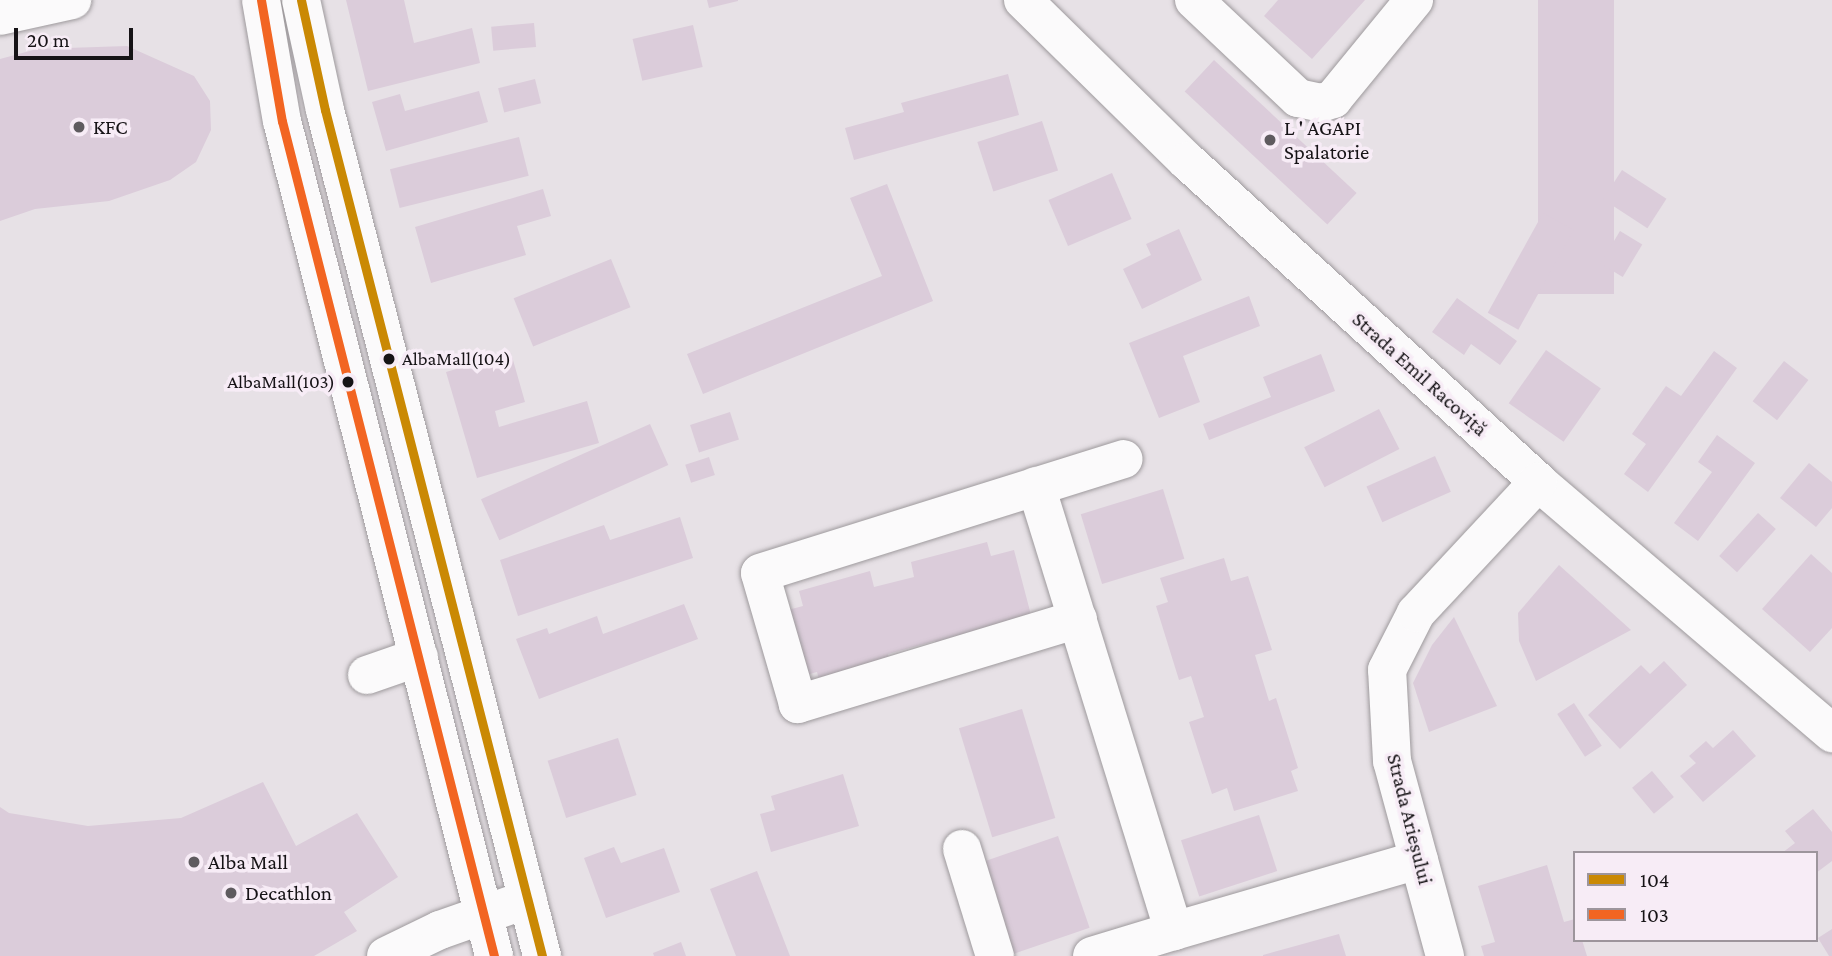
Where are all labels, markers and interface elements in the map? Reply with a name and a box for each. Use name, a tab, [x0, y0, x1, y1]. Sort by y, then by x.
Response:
scale bar	[18, 14, 136, 58]
text: 20 m	[27, 28, 70, 52]
place label: KFC	[93, 114, 128, 140]
place label: L ' AGAPI Spalatorie	[1284, 115, 1369, 165]
marker: KFC	[71, 119, 87, 135]
marker: L ' AGAPI Spalatorie	[1262, 132, 1278, 148]
street label: Strada Emil Racoviță	[1347, 307, 1493, 441]
place label: AlbaMall(104)	[402, 348, 511, 370]
marker: AlbaMall(104)	[382, 352, 396, 366]
place label: AlbaMall(103)	[227, 371, 335, 393]
marker: AlbaMall(103)	[341, 375, 355, 389]
street label: Strada Arieșului	[1382, 751, 1438, 887]
place label: Alba Mall	[208, 849, 288, 875]
legend	[1573, 851, 1818, 942]
marker: Alba Mall	[186, 854, 202, 870]
text: 104	[1640, 868, 1670, 892]
place label: Decathlon	[245, 880, 332, 906]
marker: Decathlon	[223, 885, 239, 901]
text: 103	[1640, 903, 1669, 927]

